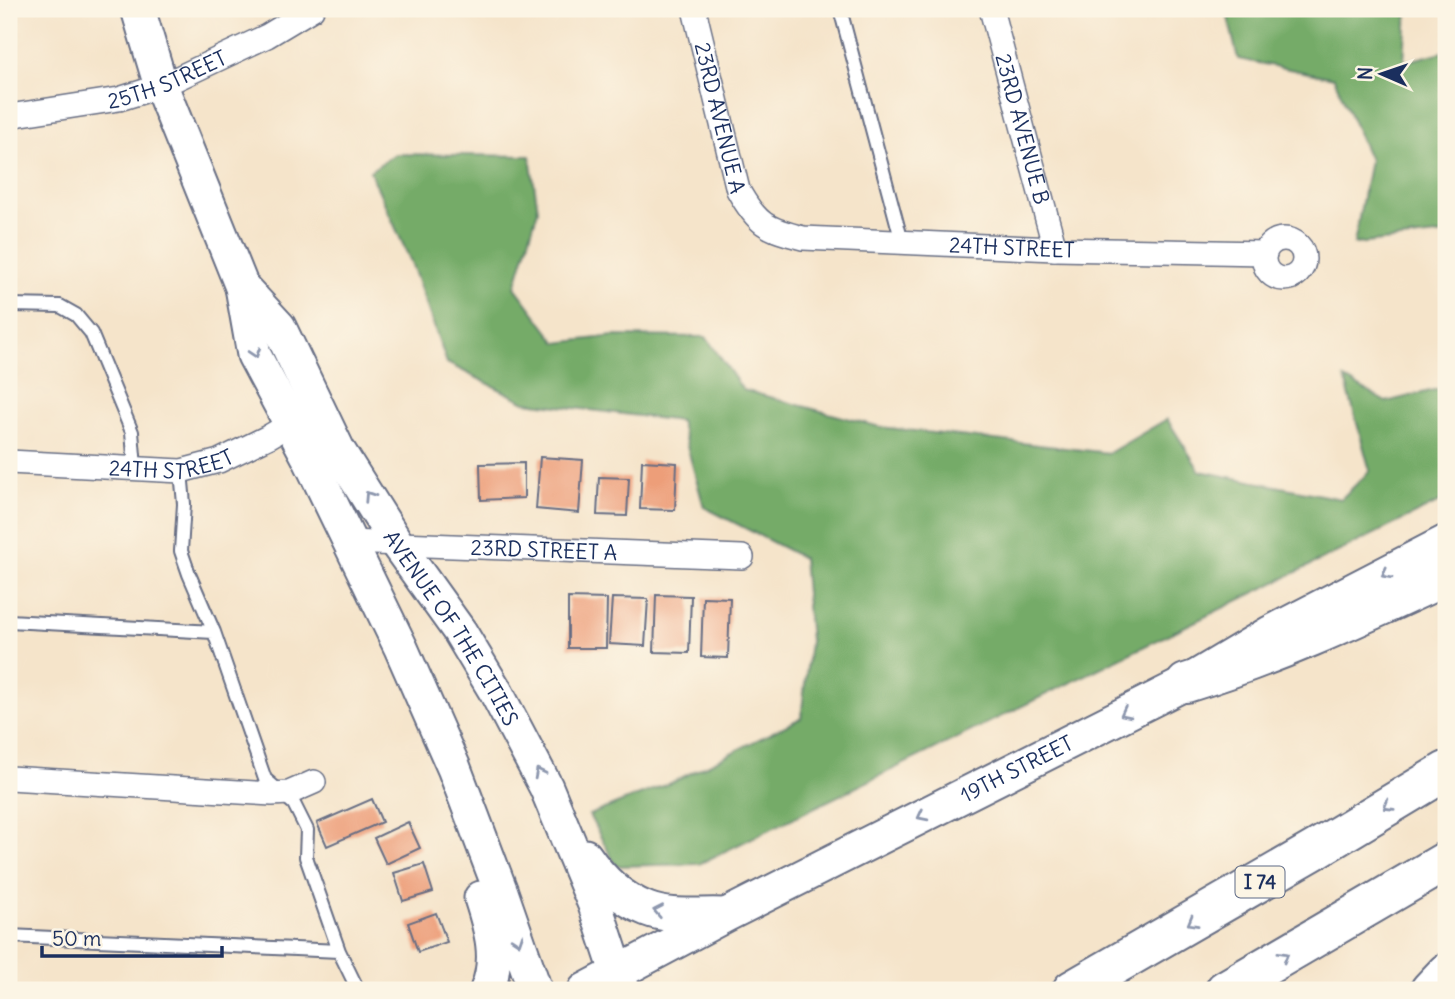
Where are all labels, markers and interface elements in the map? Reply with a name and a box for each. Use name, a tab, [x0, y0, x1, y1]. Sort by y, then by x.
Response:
north arrow	[1346, 38, 1416, 108]
street label: 23RD AVENUE A	[689, 39, 752, 196]
street label: 25TH STREET	[106, 44, 231, 114]
street label: 23RD AVENUE B	[990, 50, 1056, 207]
text: N	[1353, 66, 1377, 80]
street label: 24TH STREET	[949, 231, 1075, 263]
one-way arrow	[247, 347, 262, 359]
street label: 24TH STREET	[108, 443, 238, 485]
one-way arrow	[364, 491, 377, 504]
street label: AVENUE OF THE CITIES	[378, 525, 525, 730]
street label: 23RD STREET A	[470, 533, 618, 566]
one-way arrow	[1381, 566, 1393, 579]
one-way arrow	[1120, 705, 1132, 719]
street label: 19TH STREET	[956, 729, 1077, 808]
one-way arrow	[534, 768, 547, 780]
one-way arrow	[1382, 798, 1395, 811]
one-way arrow	[917, 807, 929, 821]
road number: I 74	[1236, 866, 1284, 898]
one-way arrow	[652, 905, 664, 920]
one-way arrow	[1187, 913, 1200, 926]
scale bar	[42, 915, 222, 959]
text: 50 m	[52, 925, 101, 952]
one-way arrow	[510, 934, 524, 946]
one-way arrow	[1277, 951, 1289, 964]

